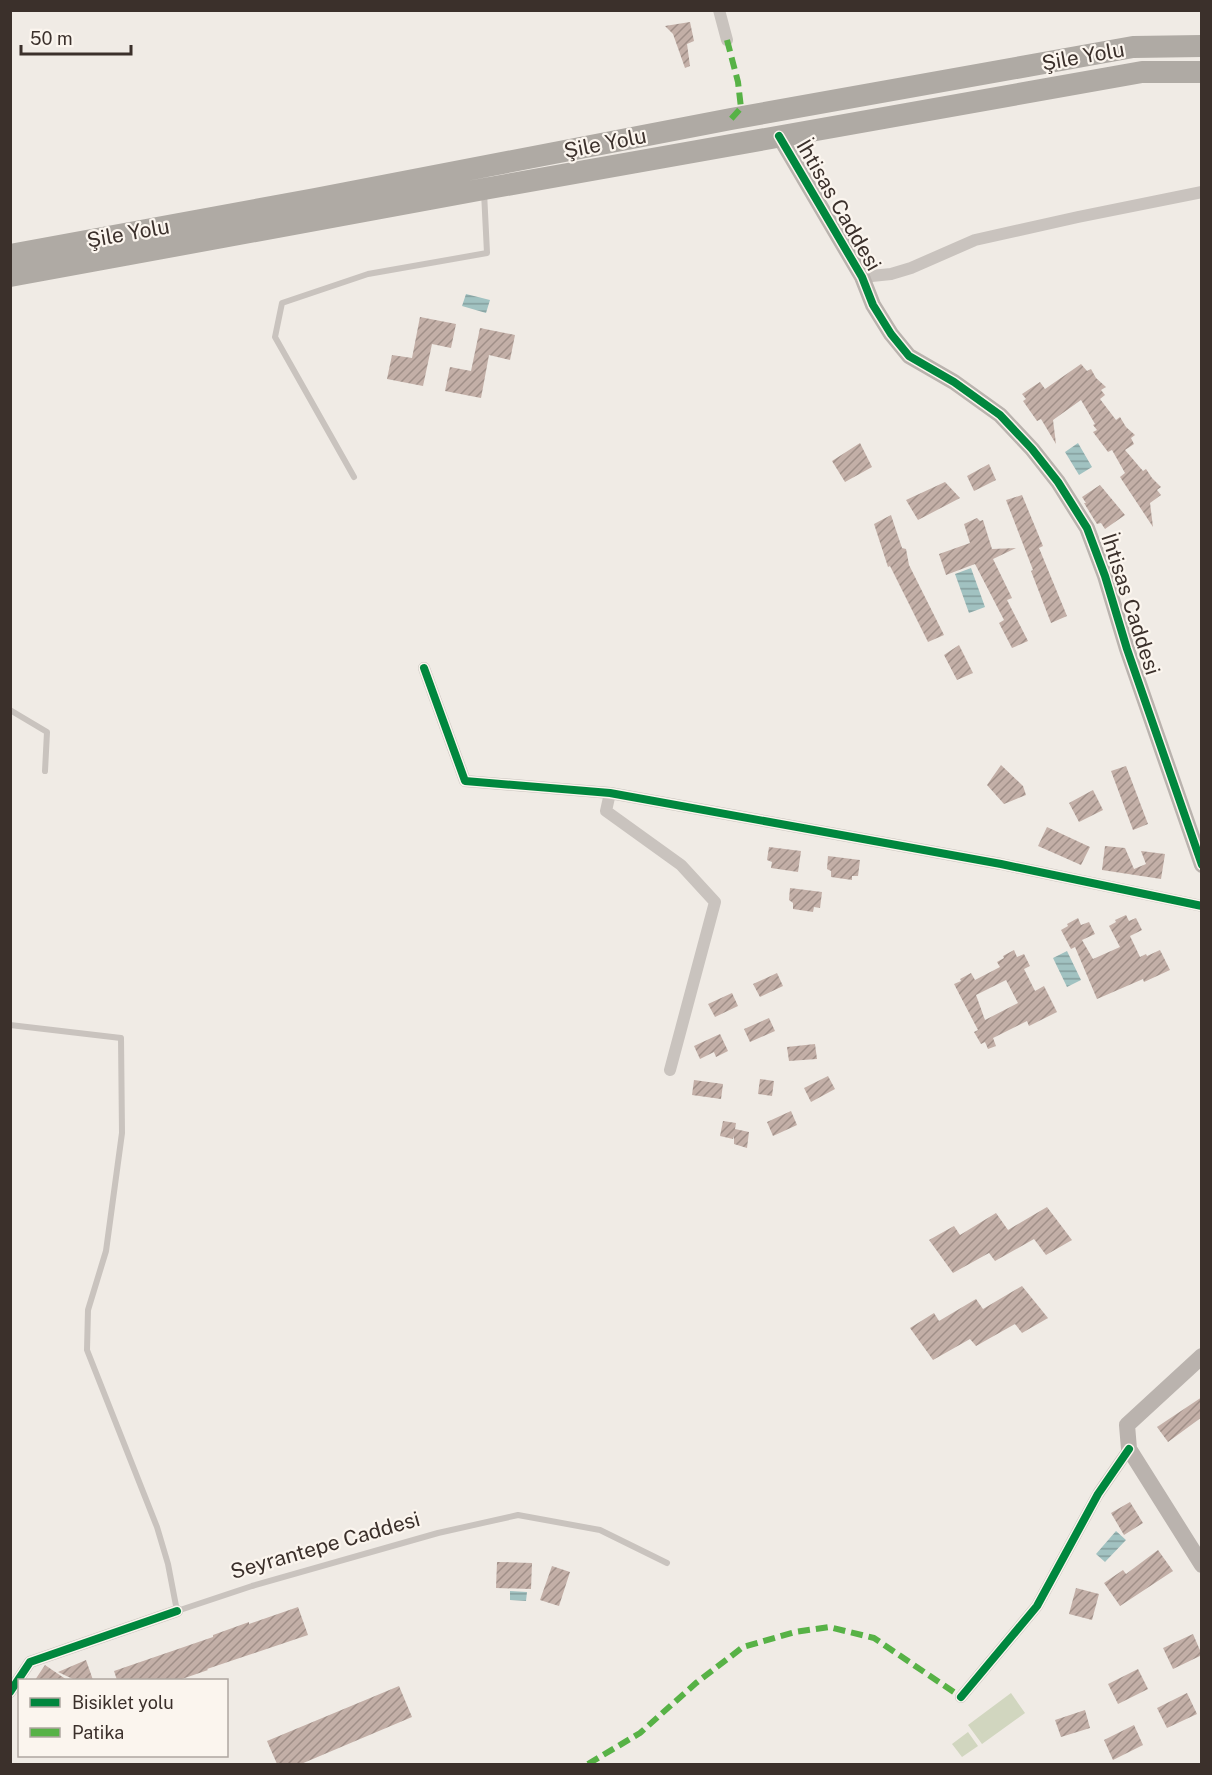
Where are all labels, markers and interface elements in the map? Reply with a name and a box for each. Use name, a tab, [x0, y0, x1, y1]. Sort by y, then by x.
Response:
scale bar	[21, 18, 130, 56]
text: 50 m	[30, 28, 73, 49]
street label: Şile Yolu	[1040, 36, 1126, 76]
street label: Şile Yolu	[562, 123, 648, 163]
street label: İhtisas Caddesi	[791, 135, 887, 275]
street label: Şile Yolu	[85, 213, 171, 253]
street label: İhtisas Caddesi	[1096, 530, 1166, 678]
street label: Seyrantepe Caddesi	[227, 1506, 423, 1584]
legend	[18, 1679, 228, 1757]
text: Bisiklet yolu	[72, 1692, 174, 1713]
text: Patika	[72, 1722, 124, 1743]

